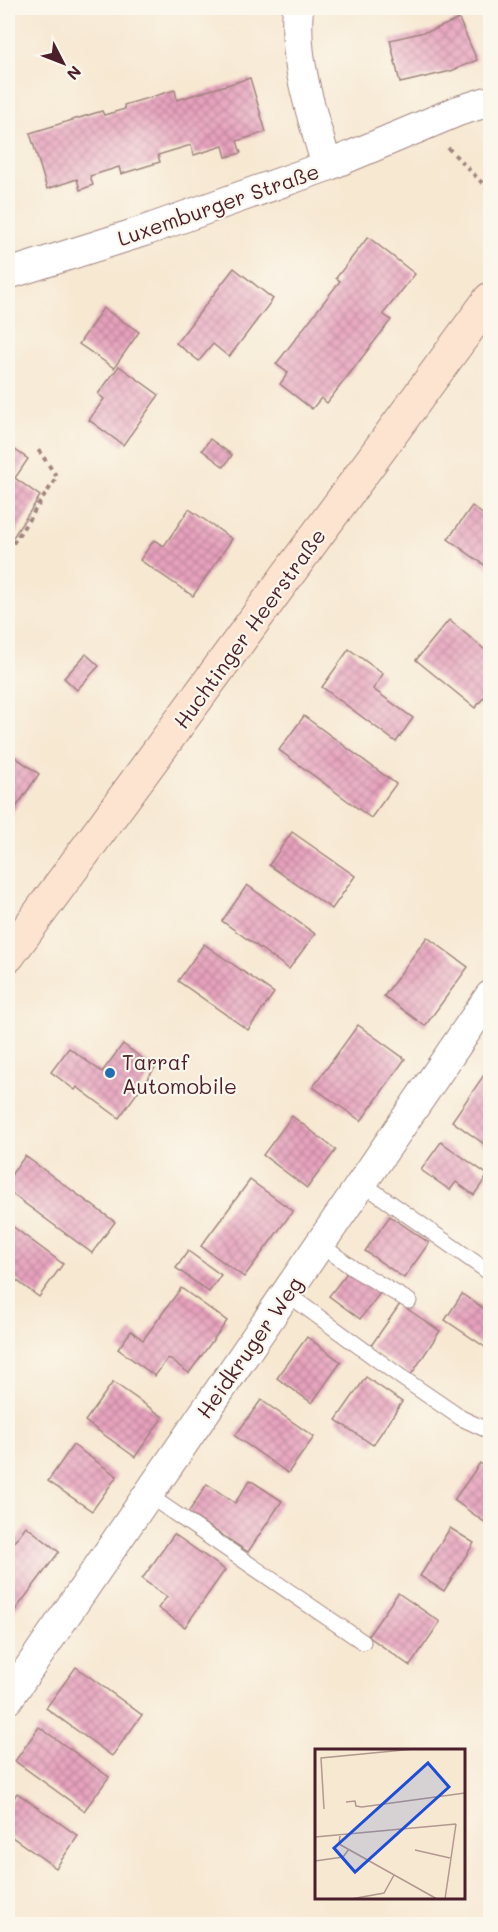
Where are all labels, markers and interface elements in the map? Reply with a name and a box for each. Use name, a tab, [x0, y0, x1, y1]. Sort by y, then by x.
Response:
north arrow	[33, 33, 93, 93]
text: N	[63, 62, 86, 85]
street label: Luxemburger Straße	[113, 157, 323, 251]
street label: Huchtinger Heerstraße	[167, 522, 331, 734]
place label: Tarraf Automobile	[122, 1048, 237, 1099]
marker: Tarraf Automobile	[103, 1066, 117, 1080]
street label: Heidkruger Weg	[190, 1271, 308, 1423]
inset map	[315, 1749, 465, 1899]

